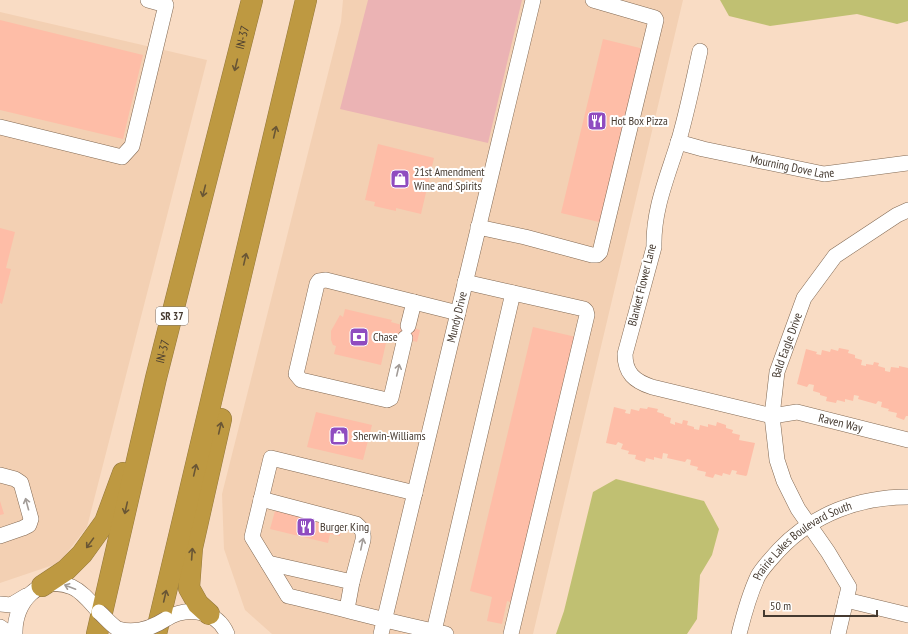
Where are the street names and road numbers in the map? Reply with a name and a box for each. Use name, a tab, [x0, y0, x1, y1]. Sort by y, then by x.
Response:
street label: IN-37	[232, 24, 252, 51]
street label: Mourning Dove Lane	[749, 151, 835, 181]
street label: Blanket Flower Lane	[624, 242, 659, 328]
street label: Mundy Drive	[443, 290, 470, 344]
road number: SR 37	[156, 307, 188, 325]
street label: Bald Eagle Drive	[768, 310, 805, 378]
street label: IN-37	[152, 338, 172, 365]
street label: Raven Way	[817, 410, 865, 435]
street label: Prairie Lakes Boulevard South	[749, 498, 854, 582]

